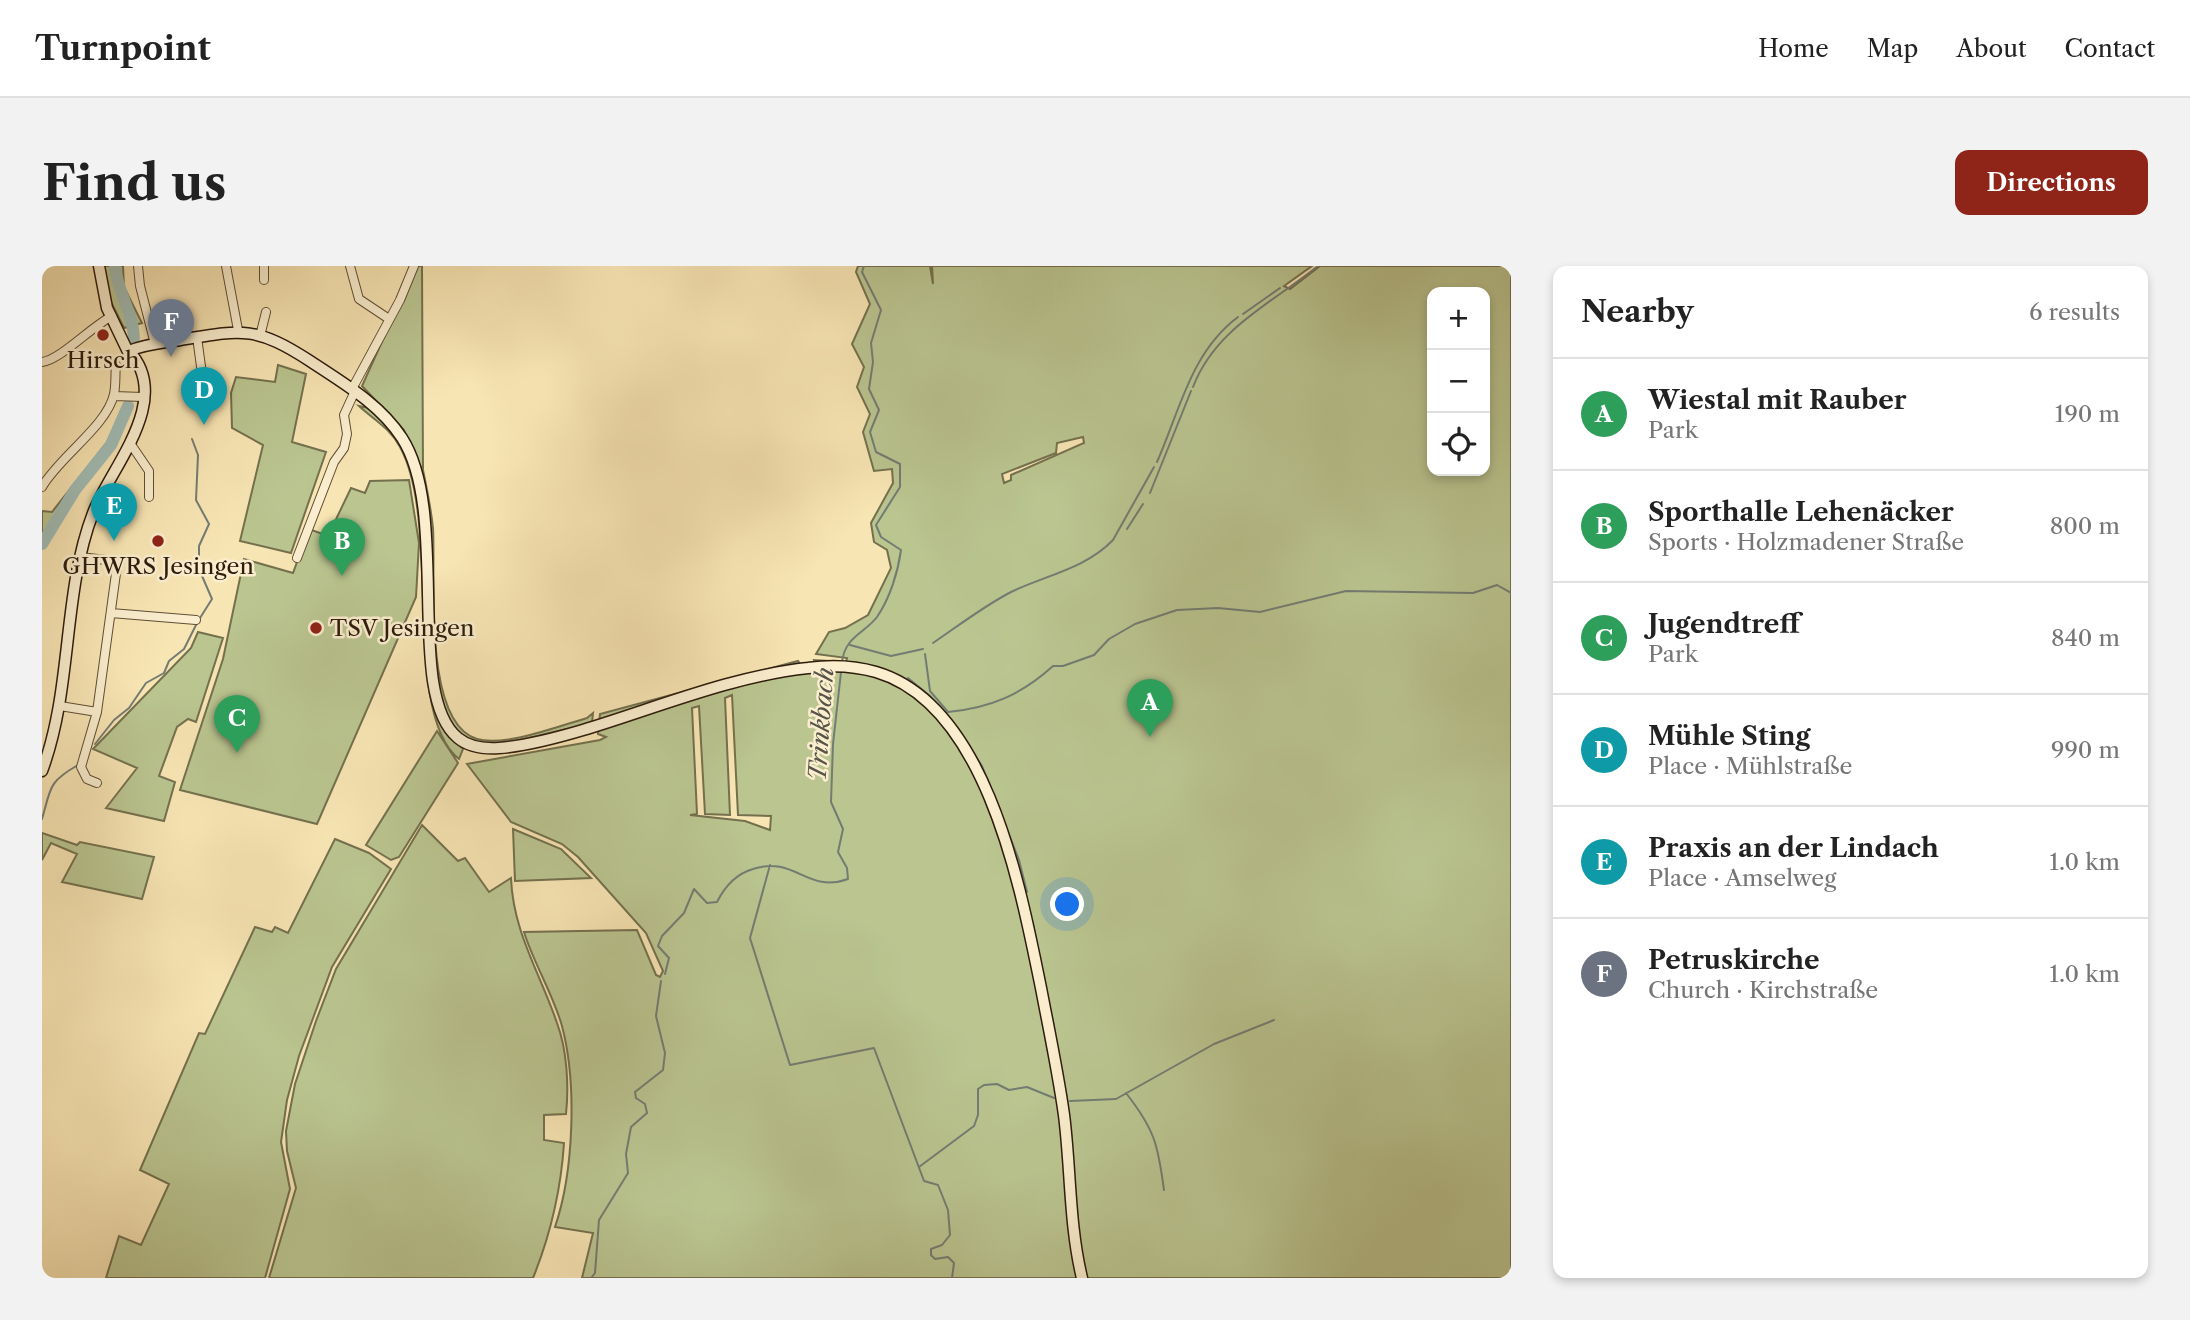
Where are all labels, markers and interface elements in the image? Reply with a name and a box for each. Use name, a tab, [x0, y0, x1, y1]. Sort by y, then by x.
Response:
text: Turnpoint	[35, 28, 211, 69]
text: Home	[1758, 34, 1829, 63]
text: Map	[1867, 34, 1918, 63]
text: About	[1956, 34, 2027, 63]
text: Contact	[2065, 34, 2155, 63]
button: Directions	[1955, 150, 2148, 215]
text: Find us	[42, 152, 226, 213]
map controls	[1427, 287, 1490, 476]
button: +	[1427, 287, 1490, 350]
text: Nearby	[1581, 293, 1694, 330]
text: 6 results	[2029, 298, 2120, 326]
pin: F	[148, 299, 194, 357]
marker: Hirsch	[95, 327, 111, 343]
place label: Hirsch	[67, 346, 139, 374]
button: −	[1427, 350, 1490, 413]
pin: D	[181, 367, 227, 425]
text: Wiestal mit Rauber	[1648, 384, 1907, 416]
text: A	[1595, 400, 1613, 428]
text: 190 m	[2055, 400, 2120, 428]
button: locate	[1427, 413, 1490, 476]
text: Park	[1648, 416, 1698, 444]
pin: E	[91, 483, 137, 541]
text: Sporthalle Lehenäcker	[1648, 496, 1954, 528]
text: B	[1595, 512, 1613, 540]
text: 800 m	[2050, 512, 2120, 540]
pin: B	[319, 518, 365, 576]
text: Sports · Holzmadener Straße	[1648, 528, 1964, 556]
marker: GHWRS Jesingen	[150, 533, 166, 549]
place label: GHWRS Jesingen	[62, 552, 254, 580]
text: Jugendtreff	[1648, 608, 1800, 640]
place label: TSV Jesingen	[330, 614, 474, 642]
marker: TSV Jesingen	[308, 620, 324, 636]
text: C	[1595, 624, 1613, 652]
text: 840 m	[2051, 624, 2120, 652]
text: Park	[1648, 640, 1698, 668]
water label: Trinkbach	[803, 666, 839, 782]
pin: A	[1127, 679, 1173, 737]
pin: C	[214, 695, 260, 753]
text: Mühle Sting	[1648, 720, 1811, 752]
text: D	[1594, 736, 1614, 764]
text: 990 m	[2051, 736, 2120, 764]
text: Place · Mühlstraße	[1648, 752, 1852, 780]
text: Praxis an der Lindach	[1648, 832, 1939, 864]
text: E	[1596, 848, 1612, 876]
text: 1.0 km	[2049, 848, 2120, 876]
text: Place · Amselweg	[1648, 864, 1836, 892]
your location	[1050, 887, 1084, 921]
text: Petruskirche	[1648, 944, 1820, 976]
text: F	[1596, 960, 1612, 988]
text: 1.0 km	[2049, 960, 2120, 988]
text: Church · Kirchstraße	[1648, 976, 1878, 1004]

